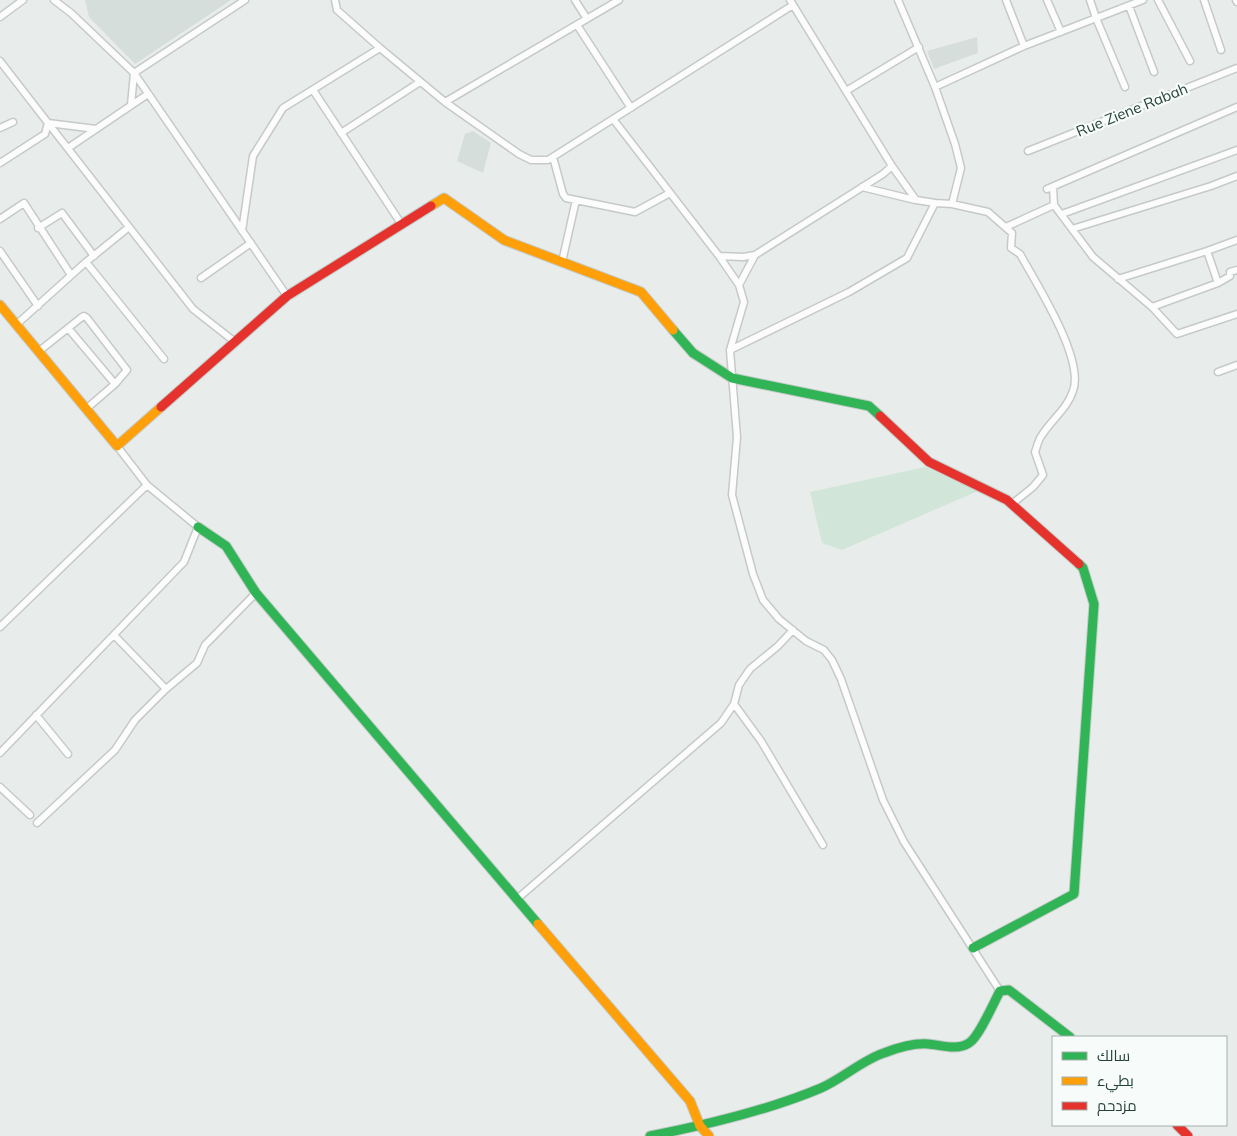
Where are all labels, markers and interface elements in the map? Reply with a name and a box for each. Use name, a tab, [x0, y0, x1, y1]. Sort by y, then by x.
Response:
street label: Rue Ziene Rabah	[1073, 78, 1190, 141]
legend	[1052, 1036, 1227, 1126]
text: سالك	[1097, 1046, 1130, 1065]
text: بطيء	[1097, 1071, 1134, 1093]
text: مزدحم	[1097, 1096, 1137, 1116]

